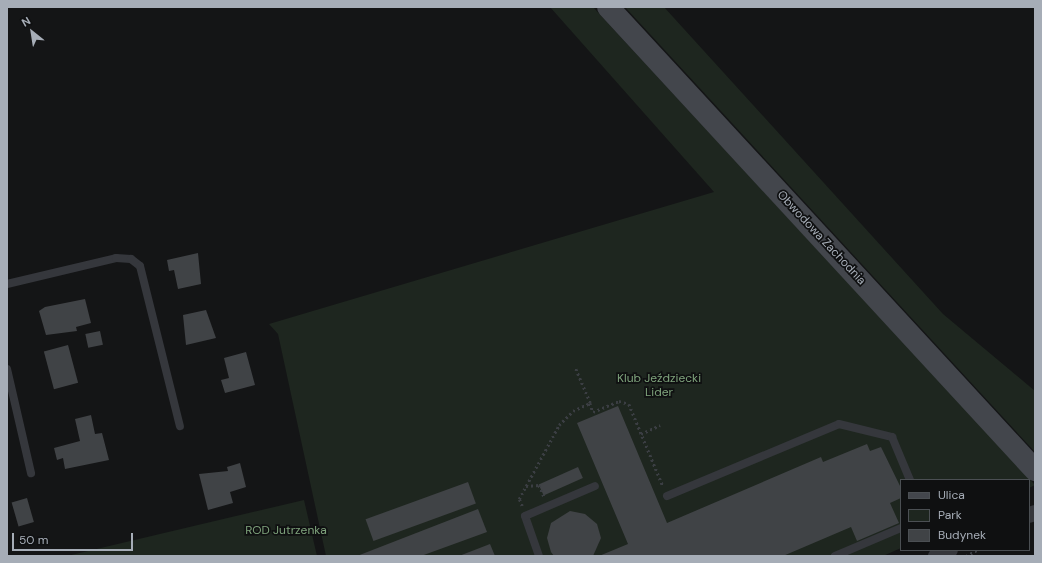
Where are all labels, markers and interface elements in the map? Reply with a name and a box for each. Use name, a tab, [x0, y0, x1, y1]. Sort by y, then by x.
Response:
north arrow	[12, 12, 52, 52]
text: N	[19, 14, 33, 30]
street label: Obwodowa Zachodnia	[774, 188, 868, 288]
park label: Klub Jeździecki Lider	[617, 372, 701, 400]
legend	[900, 479, 1030, 551]
text: Ulica	[938, 487, 965, 503]
text: Park	[938, 507, 962, 523]
park label: ROD Jutrzenka	[245, 524, 327, 538]
scale bar	[14, 525, 135, 551]
text: Budynek	[938, 527, 986, 543]
text: 50 m	[19, 532, 48, 548]

